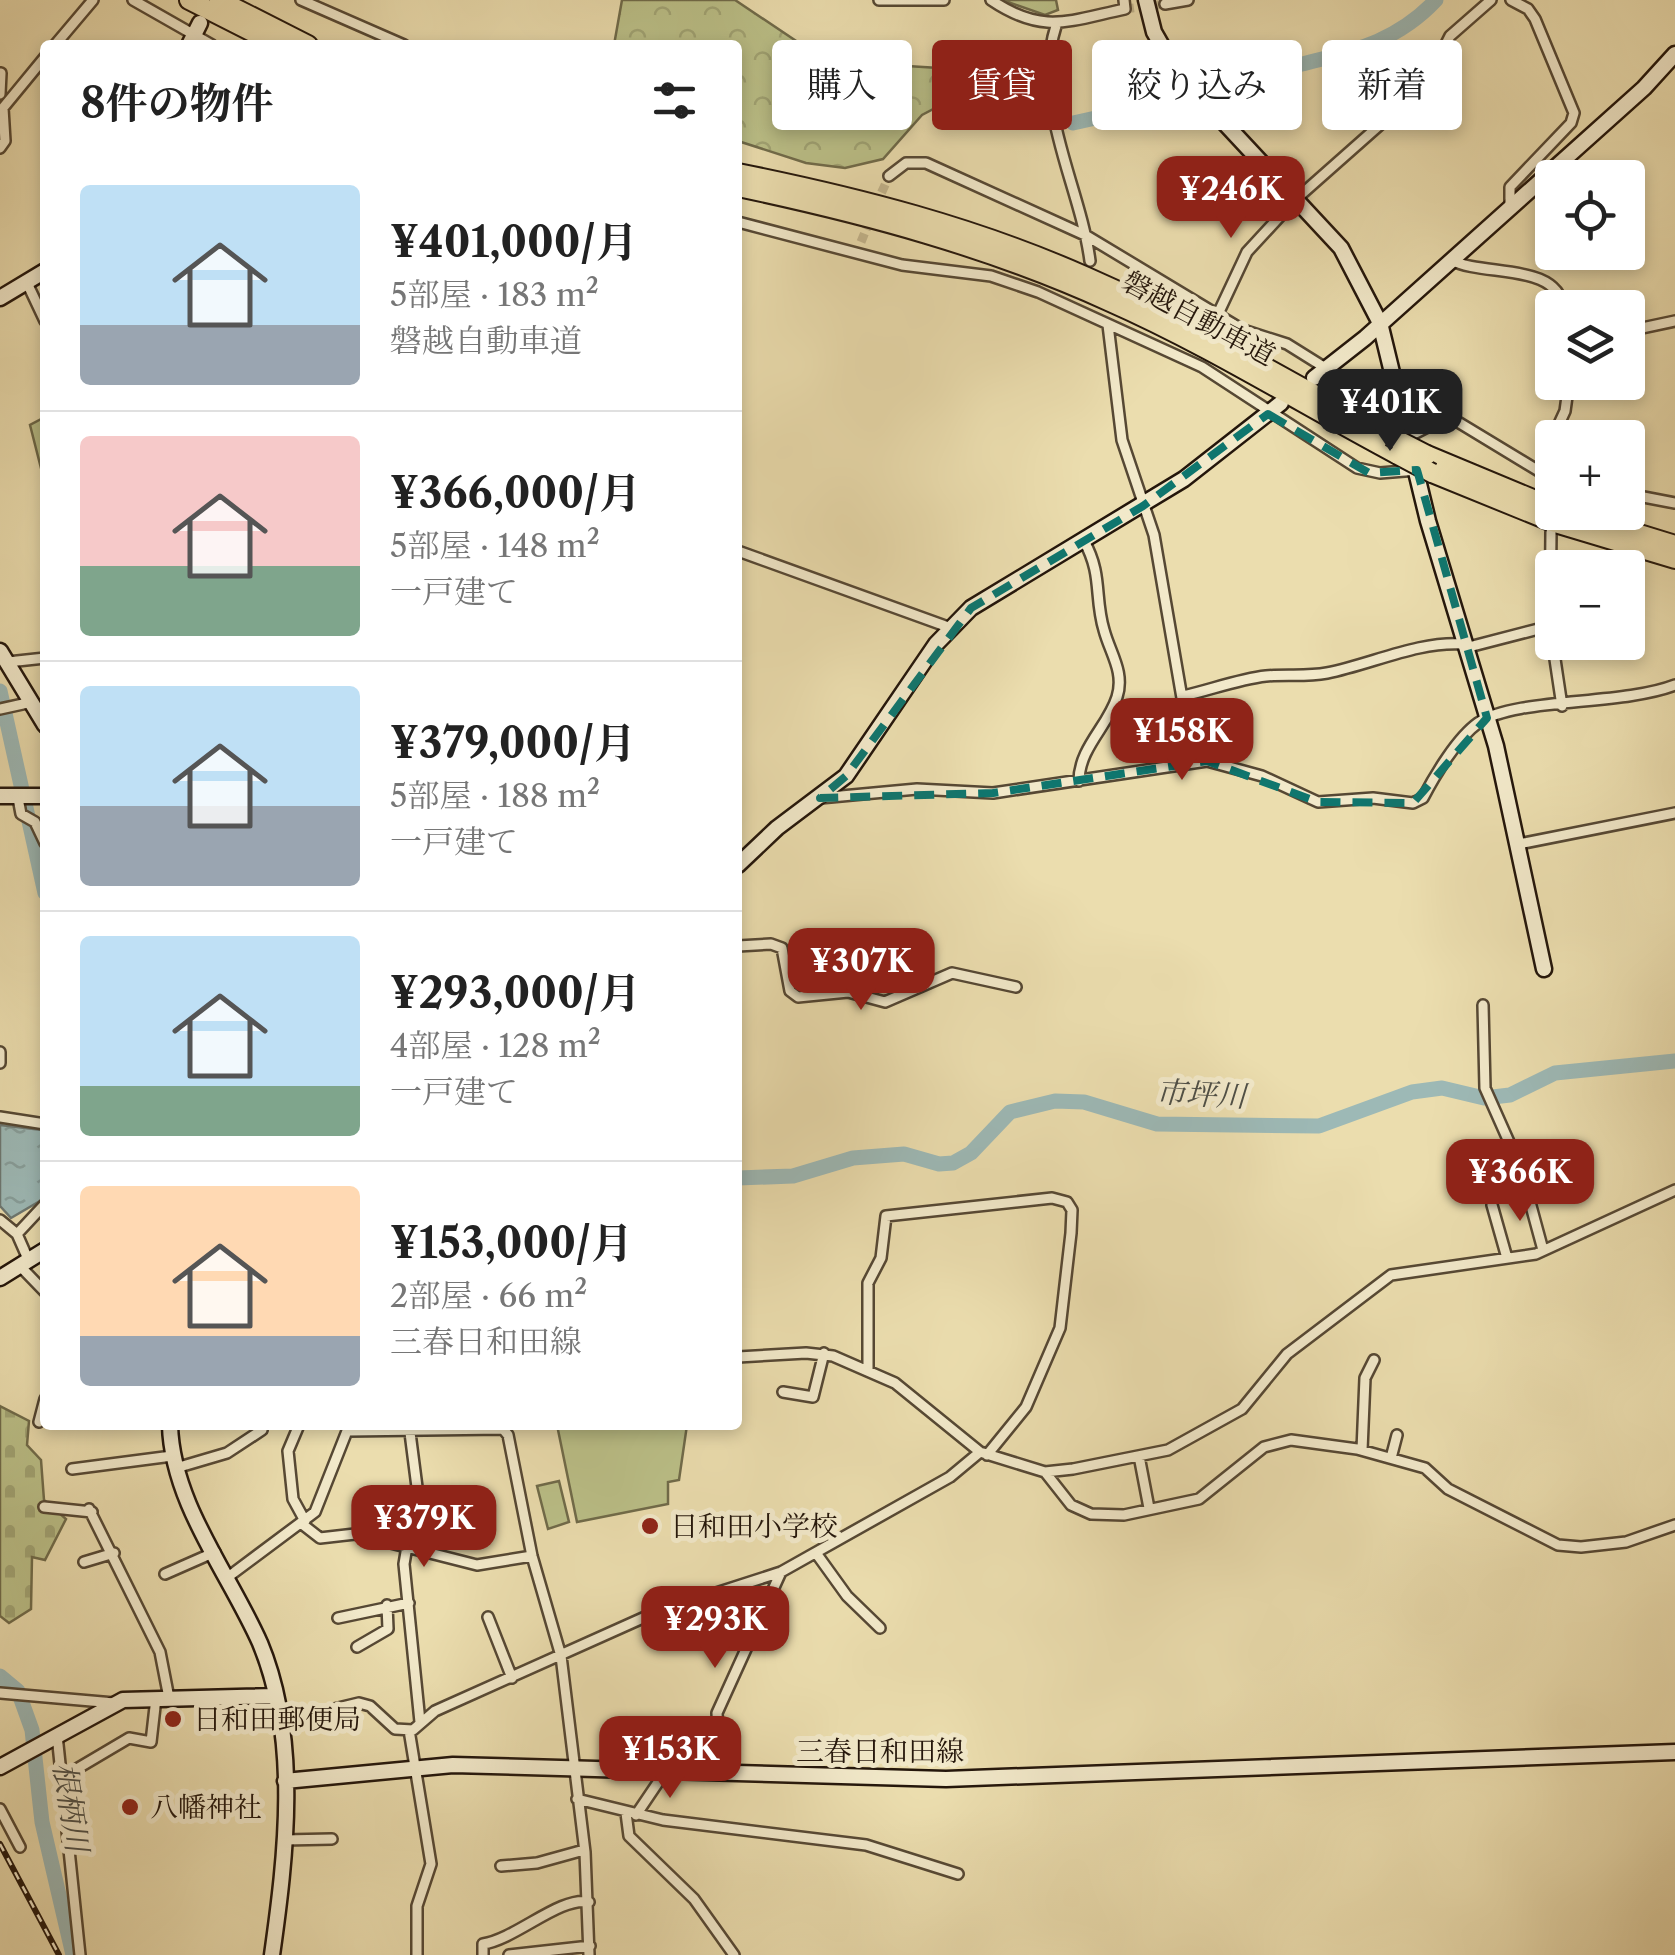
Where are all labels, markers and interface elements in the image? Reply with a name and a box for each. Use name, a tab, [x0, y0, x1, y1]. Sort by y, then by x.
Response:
chip: 購入	[772, 40, 912, 130]
chip: 賃貸	[932, 40, 1072, 130]
chip: 絞り込み	[1092, 40, 1302, 130]
chip: 新着	[1322, 40, 1462, 130]
icon: filters	[647, 73, 702, 128]
text: 8件の物件	[80, 77, 274, 129]
pin: ¥246K	[1161, 156, 1301, 241]
map controls	[1535, 160, 1645, 660]
button: locate	[1535, 160, 1645, 270]
text: ¥246K	[1179, 169, 1283, 208]
text: ¥401,000/月	[390, 216, 638, 268]
icon: home	[160, 225, 280, 345]
street label: 磐越自動車道	[1117, 264, 1281, 372]
text: 5部屋 · 183 m²	[390, 275, 599, 314]
button: layers	[1535, 290, 1645, 400]
text: 磐越自動車道	[390, 321, 582, 360]
pin: ¥401K	[1320, 369, 1460, 454]
text: ¥401K	[1339, 382, 1441, 421]
button: +	[1535, 420, 1645, 530]
text: ¥366,000/月	[390, 467, 641, 519]
icon: home	[160, 476, 280, 596]
text: 5部屋 · 148 m²	[390, 526, 600, 565]
button: −	[1535, 550, 1645, 660]
text: 一戸建て	[390, 572, 518, 611]
pin: ¥158K	[1112, 698, 1252, 783]
text: ¥158K	[1132, 711, 1232, 750]
text: ¥379,000/月	[390, 717, 636, 769]
icon: home	[160, 726, 280, 846]
text: 5部屋 · 188 m²	[390, 776, 600, 815]
text: 一戸建て	[390, 822, 518, 861]
pin: ¥307K	[791, 928, 931, 1013]
text: ¥307K	[810, 941, 912, 980]
text: ¥293,000/月	[390, 967, 641, 1019]
icon: home	[160, 976, 280, 1096]
text: 4部屋 · 128 m²	[390, 1026, 601, 1065]
text: 一戸建て	[390, 1072, 518, 1111]
water label: 市坪川	[1155, 1073, 1250, 1115]
pin: ¥366K	[1450, 1139, 1590, 1224]
text: ¥366K	[1468, 1152, 1572, 1191]
text: ¥153,000/月	[390, 1217, 633, 1269]
icon: home	[160, 1226, 280, 1346]
text: 2部屋 · 66 m²	[390, 1276, 587, 1315]
text: 三春日和田線	[390, 1322, 582, 1361]
pin: ¥379K	[354, 1485, 494, 1570]
text: ¥379K	[373, 1498, 475, 1537]
place label: 日和田小学校	[670, 1509, 838, 1543]
marker: 日和田小学校	[639, 1515, 661, 1537]
pin: ¥293K	[645, 1586, 785, 1671]
text: ¥293K	[663, 1599, 767, 1638]
place label: 日和田郵便局	[193, 1702, 361, 1736]
marker: 日和田郵便局	[162, 1708, 184, 1730]
pin: ¥153K	[600, 1716, 740, 1801]
text: ¥153K	[621, 1729, 719, 1768]
street label: 三春日和田線	[796, 1734, 964, 1768]
water label: 根柄川	[46, 1760, 97, 1857]
place label: 八幡神社	[150, 1790, 262, 1824]
marker: 八幡神社	[119, 1796, 141, 1818]

